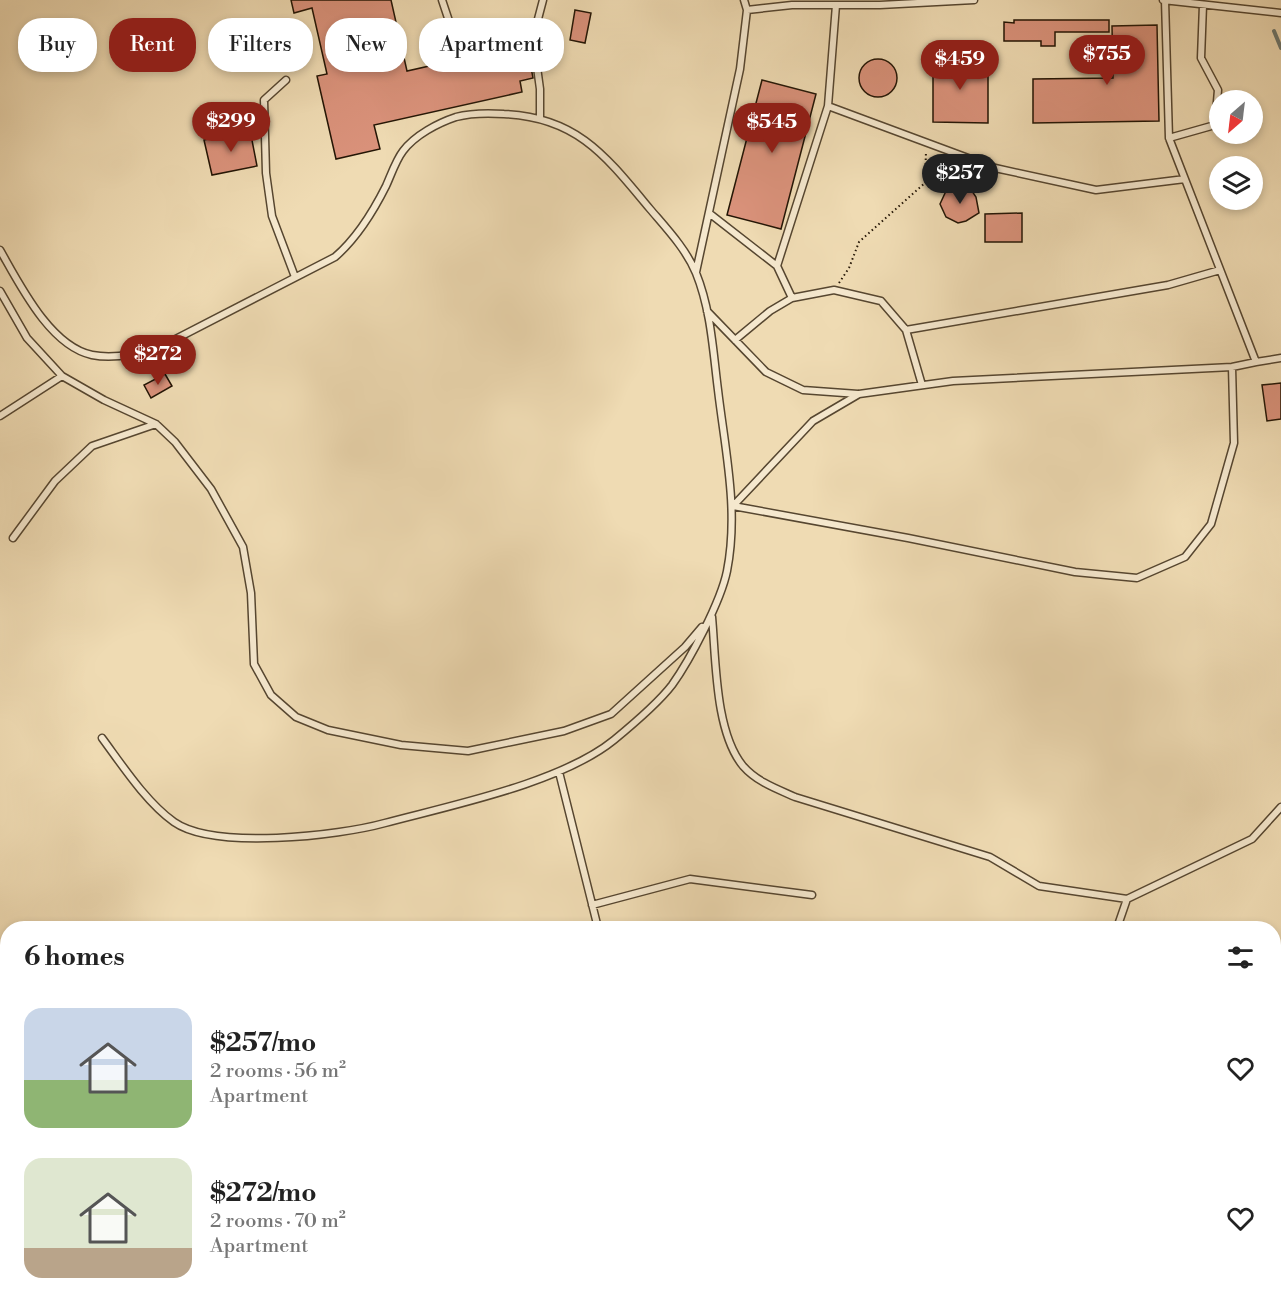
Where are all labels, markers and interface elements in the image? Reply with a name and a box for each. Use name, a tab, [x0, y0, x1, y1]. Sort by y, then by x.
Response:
chip: Buy	[18, 18, 97, 72]
chip: Rent	[109, 18, 196, 72]
chip: Filters	[208, 18, 313, 72]
chip: New	[325, 18, 407, 72]
chip: Apartment	[419, 18, 564, 72]
pin: $755	[1071, 35, 1143, 86]
pin: $459	[924, 40, 996, 91]
text: $755	[1083, 42, 1131, 67]
text: $459	[935, 47, 985, 72]
north arrow	[1209, 90, 1263, 144]
map controls	[1209, 90, 1263, 210]
pin: $299	[195, 102, 267, 153]
pin: $545	[736, 103, 808, 154]
text: $299	[206, 109, 256, 134]
text: $545	[747, 110, 797, 135]
pin: $257	[924, 154, 996, 205]
button: layers	[1209, 156, 1263, 210]
text: $257	[936, 161, 984, 186]
pin: $272	[122, 335, 194, 386]
text: $272	[134, 342, 182, 367]
text: 6 homes	[24, 941, 125, 973]
icon: filters	[1224, 941, 1257, 974]
text: $257/mo	[210, 1027, 316, 1059]
icon: home	[72, 1032, 144, 1104]
icon: heart	[1224, 1052, 1257, 1085]
text: 2 rooms · 56 m²	[210, 1059, 346, 1084]
text: Apartment	[210, 1084, 308, 1109]
text: $272/mo	[210, 1177, 317, 1209]
icon: home	[72, 1182, 144, 1254]
icon: heart	[1224, 1202, 1257, 1235]
text: 2 rooms · 70 m²	[210, 1209, 346, 1234]
text: Apartment	[210, 1234, 308, 1259]

